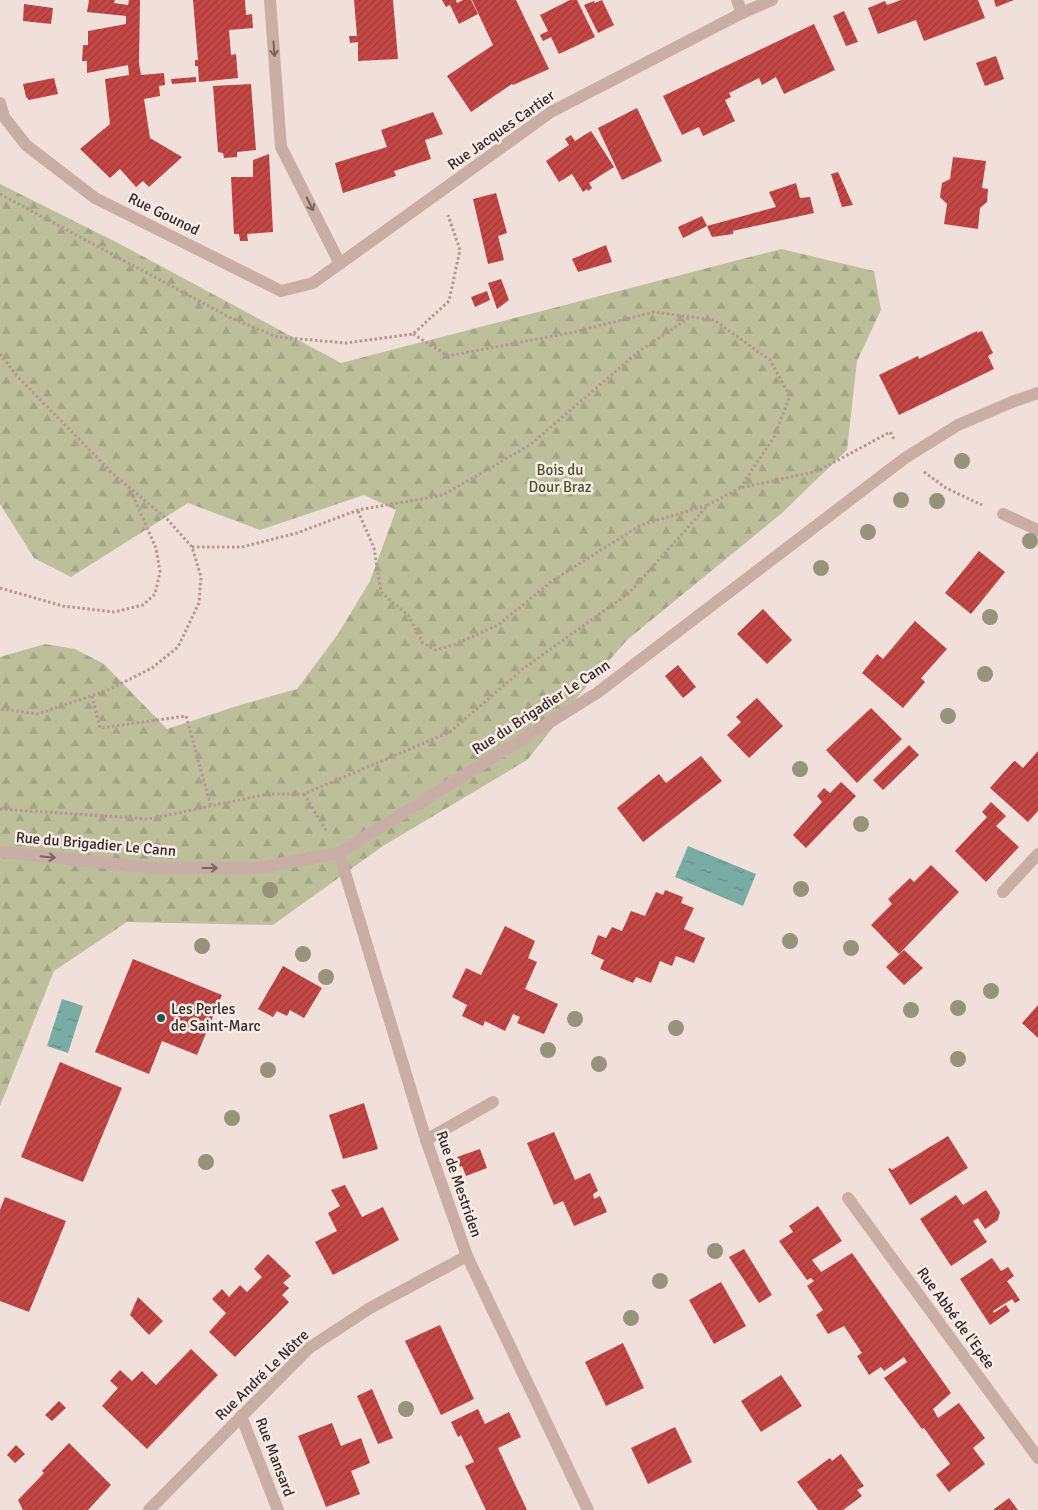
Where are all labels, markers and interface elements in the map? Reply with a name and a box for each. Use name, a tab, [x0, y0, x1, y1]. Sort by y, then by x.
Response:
one-way arrow	[269, 40, 279, 56]
street label: Rue Jacques Cartier	[444, 86, 559, 174]
street label: Rue Gounod	[125, 189, 203, 239]
one-way arrow	[306, 196, 315, 211]
park label: Bois du Dour Braz	[528, 461, 592, 496]
street label: Rue du Brigadier Le Cann	[469, 656, 613, 758]
street label: Rue du Brigadier Le Cann	[15, 828, 177, 860]
one-way arrow	[40, 852, 56, 862]
one-way arrow	[202, 863, 218, 873]
place label: Les Perles de Saint-Marc	[171, 1000, 261, 1035]
marker: Les Perles de Saint-Marc	[155, 1012, 167, 1024]
street label: Rue de Mestriden	[432, 1128, 486, 1240]
street label: Rue Abbé de l'Epée	[913, 1264, 999, 1372]
street label: Rue André Le Nôtre	[211, 1326, 313, 1424]
street label: Rue Mansard	[252, 1415, 298, 1499]

